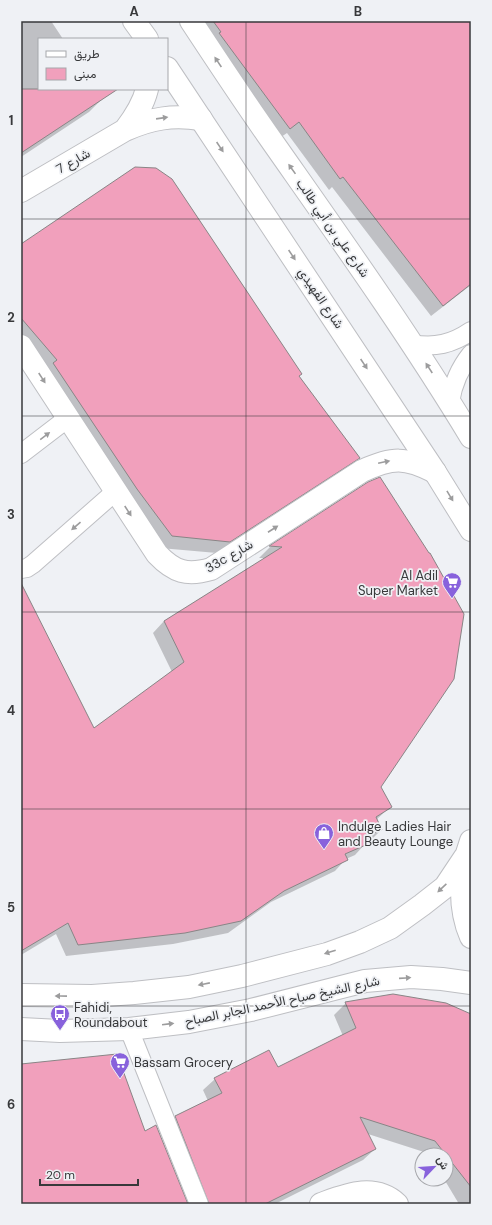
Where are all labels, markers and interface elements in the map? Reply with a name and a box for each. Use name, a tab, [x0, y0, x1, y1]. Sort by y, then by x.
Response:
text: A	[129, 3, 139, 20]
text: B	[354, 3, 362, 20]
legend	[38, 38, 168, 90]
text: طريق	[74, 46, 100, 62]
one-way arrow	[214, 57, 222, 67]
text: مبنى	[74, 66, 96, 82]
text: 1	[9, 112, 13, 129]
one-way arrow	[156, 115, 168, 121]
one-way arrow	[216, 142, 224, 152]
street label: شارع 7	[53, 144, 94, 178]
one-way arrow	[288, 164, 296, 174]
street label: شارع علي بن أبي طالب	[291, 175, 373, 282]
one-way arrow	[288, 250, 296, 261]
street label: شارع الفهيدي	[293, 264, 348, 333]
text: 2	[7, 309, 15, 326]
one-way arrow	[360, 359, 368, 369]
one-way arrow	[425, 363, 432, 374]
one-way arrow	[38, 373, 46, 384]
one-way arrow	[39, 432, 50, 440]
one-way arrow	[377, 459, 390, 465]
one-way arrow	[447, 490, 454, 502]
text: 3	[7, 506, 15, 523]
one-way arrow	[124, 506, 132, 516]
one-way arrow	[70, 522, 81, 531]
one-way arrow	[267, 525, 278, 533]
street label: 33c شارع	[202, 536, 256, 577]
place label: Al Adil Super Market	[358, 567, 438, 599]
supermarket icon: Al Adil Super Market	[441, 571, 463, 599]
text: 4	[7, 702, 15, 719]
place label: Indulge Ladies Hair and Beauty Lounge	[338, 818, 453, 850]
shop icon: Indulge Ladies Hair and Beauty Lounge	[313, 822, 335, 850]
one-way arrow	[437, 883, 447, 893]
text: 5	[7, 899, 15, 916]
one-way arrow	[324, 950, 336, 956]
street label: شارع الشيخ صباح الأحمد الجابر الصباح	[183, 972, 381, 1031]
one-way arrow	[399, 974, 411, 981]
one-way arrow	[198, 981, 210, 987]
one-way arrow	[54, 993, 67, 999]
place label: Fahidi, Roundabout	[74, 999, 148, 1031]
bus stop icon: Fahidi, Roundabout	[49, 1003, 71, 1031]
one-way arrow	[162, 1021, 174, 1028]
supermarket icon: Bassam Grocery	[109, 1051, 131, 1079]
place label: Bassam Grocery	[134, 1054, 233, 1071]
text: 6	[7, 1096, 15, 1113]
north arrow	[414, 1147, 454, 1187]
text: ش	[434, 1154, 452, 1172]
scale bar	[40, 1161, 138, 1187]
text: 20 m	[46, 1167, 75, 1183]

